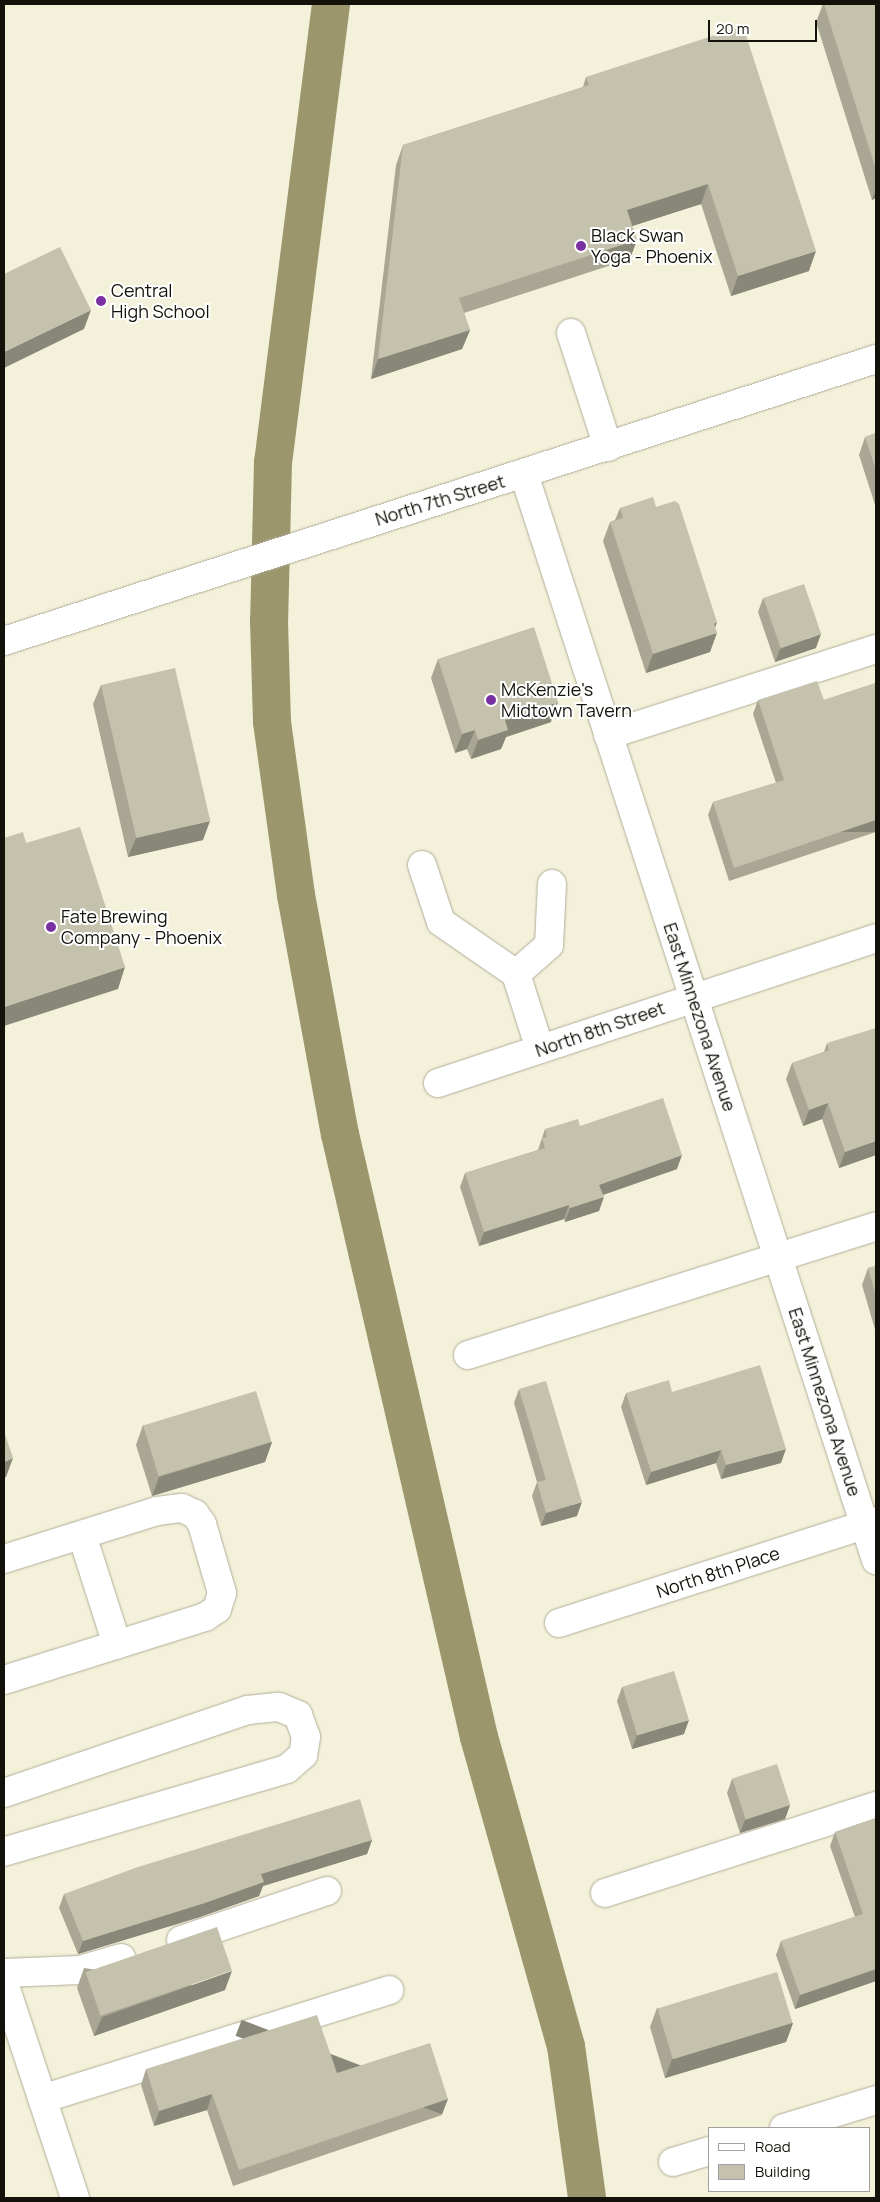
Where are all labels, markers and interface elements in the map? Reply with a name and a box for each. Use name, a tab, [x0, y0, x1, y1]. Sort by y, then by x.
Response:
scale bar	[710, 10, 819, 42]
text: 20 m	[716, 18, 749, 39]
place label: Black Swan Yoga - Phoenix	[591, 225, 712, 268]
marker: Black Swan Yoga - Phoenix	[575, 240, 587, 252]
place label: Central High School	[111, 280, 210, 322]
marker: Central High School	[95, 295, 107, 307]
street label: North 7th Street	[373, 470, 507, 530]
place label: McKenzie's Midtown Tavern	[501, 679, 632, 722]
marker: McKenzie's Midtown Tavern	[485, 694, 497, 706]
place label: Fate Brewing Company - Phoenix	[61, 906, 222, 949]
street label: East Minnezona Avenue	[659, 920, 741, 1114]
marker: Fate Brewing Company - Phoenix	[45, 921, 57, 933]
street label: North 8th Street	[532, 997, 668, 1061]
street label: East Minnezona Avenue	[784, 1305, 866, 1499]
street label: North 8th Place	[654, 1542, 782, 1602]
legend	[708, 2127, 870, 2192]
text: Road	[755, 2136, 791, 2157]
text: Building	[755, 2161, 810, 2182]

